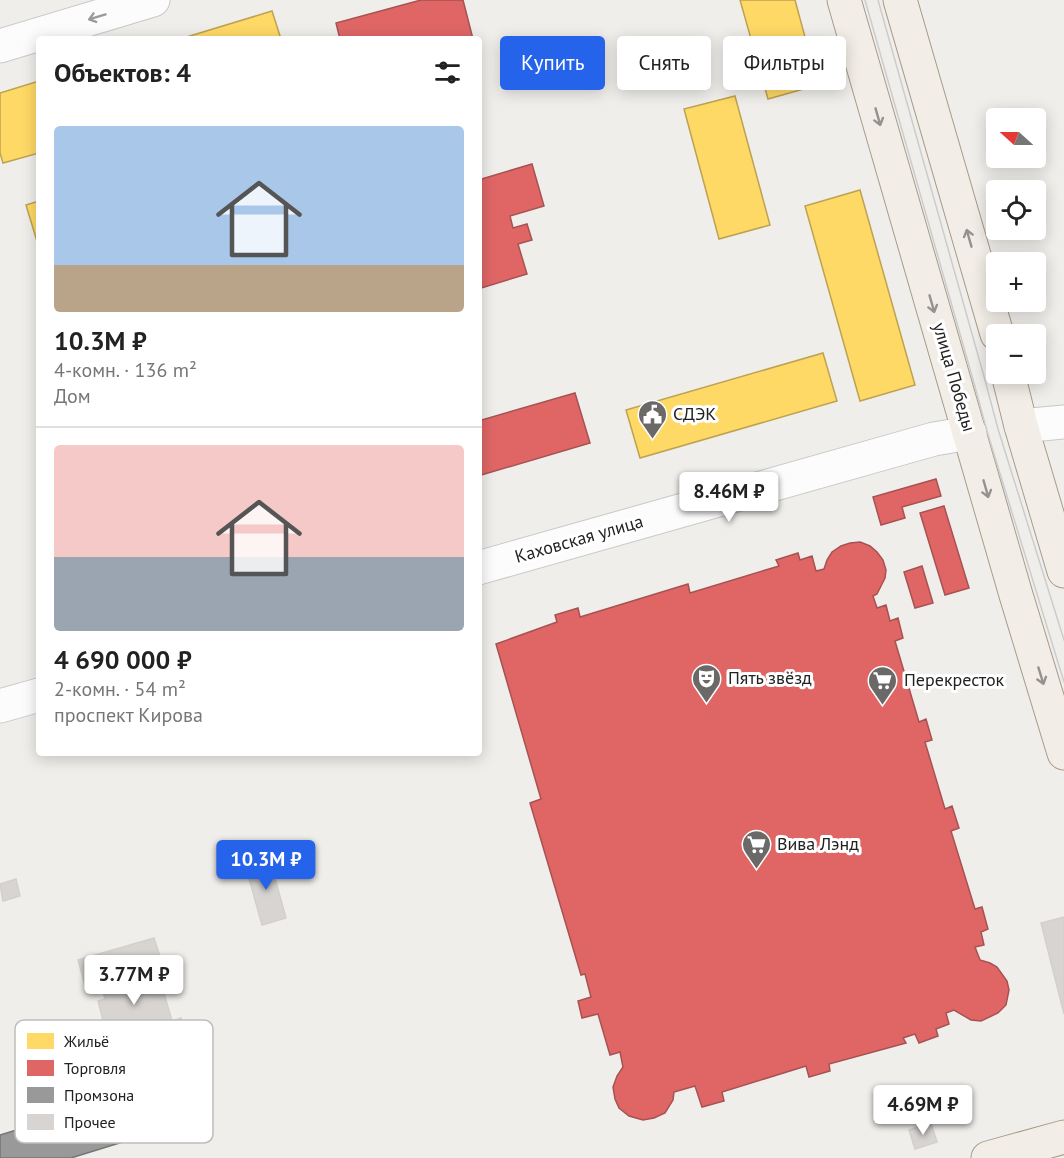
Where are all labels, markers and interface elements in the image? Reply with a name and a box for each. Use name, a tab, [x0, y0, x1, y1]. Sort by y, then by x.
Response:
one-way arrow	[88, 12, 107, 23]
chip: Купить	[500, 36, 605, 90]
chip: Снять	[617, 36, 711, 90]
chip: Фильтры	[723, 36, 846, 90]
text: Объектов: 4	[54, 56, 191, 89]
icon: filters	[431, 56, 464, 89]
one-way arrow	[873, 107, 884, 126]
north arrow	[986, 108, 1046, 168]
map controls	[986, 108, 1046, 384]
icon: home	[205, 165, 313, 273]
button: locate	[986, 180, 1046, 240]
one-way arrow	[963, 229, 974, 248]
button: +	[986, 252, 1046, 312]
one-way arrow	[927, 294, 938, 313]
street label: улица Победы	[928, 320, 981, 434]
text: 10.3M ₽	[54, 324, 147, 357]
button: −	[986, 324, 1046, 384]
text: 4-комн. · 136 m²	[54, 357, 197, 383]
text: Дом	[54, 383, 91, 409]
public building icon: СДЭК	[636, 398, 668, 440]
place label: СДЭК	[673, 402, 716, 425]
pin: 8.46M ₽	[674, 472, 784, 523]
text: 8.46M ₽	[693, 478, 765, 504]
one-way arrow	[981, 479, 992, 498]
icon: home	[205, 484, 313, 592]
street label: Каховская улица	[512, 509, 646, 568]
text: 4 690 000 ₽	[54, 643, 192, 676]
theatre icon: Пять звёзд	[691, 662, 723, 704]
supermarket icon: Перекресток	[867, 664, 899, 706]
place label: Пять звёзд	[728, 666, 812, 689]
one-way arrow	[1036, 666, 1047, 685]
place label: Перекресток	[904, 668, 1005, 691]
text: 2-комн. · 54 m²	[54, 676, 186, 702]
text: проспект Кирова	[54, 702, 203, 728]
supermarket icon: Вива Лэнд	[740, 828, 772, 870]
place label: Вива Лэнд	[777, 832, 859, 855]
pin: 10.3M ₽	[211, 840, 321, 891]
text: 10.3M ₽	[230, 846, 302, 872]
pin: 3.77M ₽	[79, 955, 189, 1006]
text: 3.77M ₽	[98, 961, 170, 987]
legend	[15, 1020, 213, 1143]
text: Жильё	[63, 1031, 109, 1051]
text: Торговля	[64, 1058, 126, 1078]
text: Промзона	[64, 1085, 134, 1105]
pin: 4.69M ₽	[868, 1085, 978, 1136]
text: 4.69M ₽	[887, 1091, 959, 1117]
text: Прочее	[64, 1112, 116, 1132]

